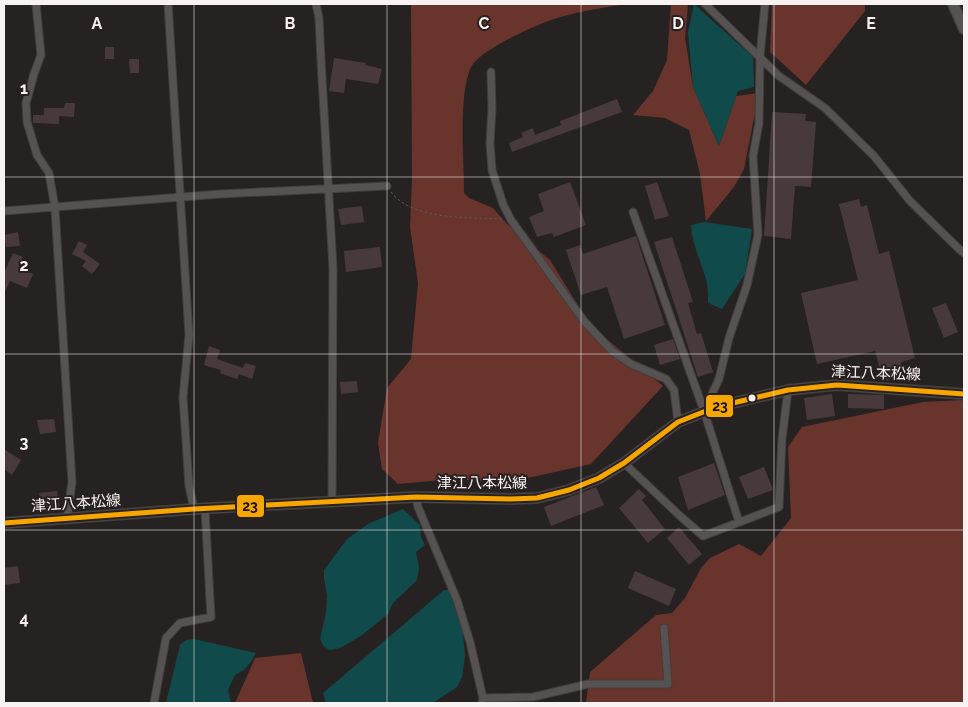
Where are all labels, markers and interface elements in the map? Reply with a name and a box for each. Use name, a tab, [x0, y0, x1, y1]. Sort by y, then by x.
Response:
text: A	[92, 14, 103, 33]
text: B	[285, 14, 296, 33]
text: C	[479, 14, 490, 33]
text: D	[672, 14, 684, 33]
text: E	[866, 14, 876, 33]
text: 1	[20, 79, 28, 98]
text: 2	[19, 256, 29, 275]
street label: 津江八本松線	[831, 362, 921, 384]
unlabelled marker	[747, 393, 757, 403]
line badge: 23	[705, 394, 734, 418]
text: 23	[712, 398, 728, 414]
text: 3	[20, 433, 29, 452]
street label: 津江八本松線	[437, 474, 527, 492]
street label: 津江八本松線	[30, 491, 122, 515]
line badge: 23	[236, 494, 265, 518]
text: 23	[242, 498, 258, 514]
text: 4	[19, 609, 29, 628]

